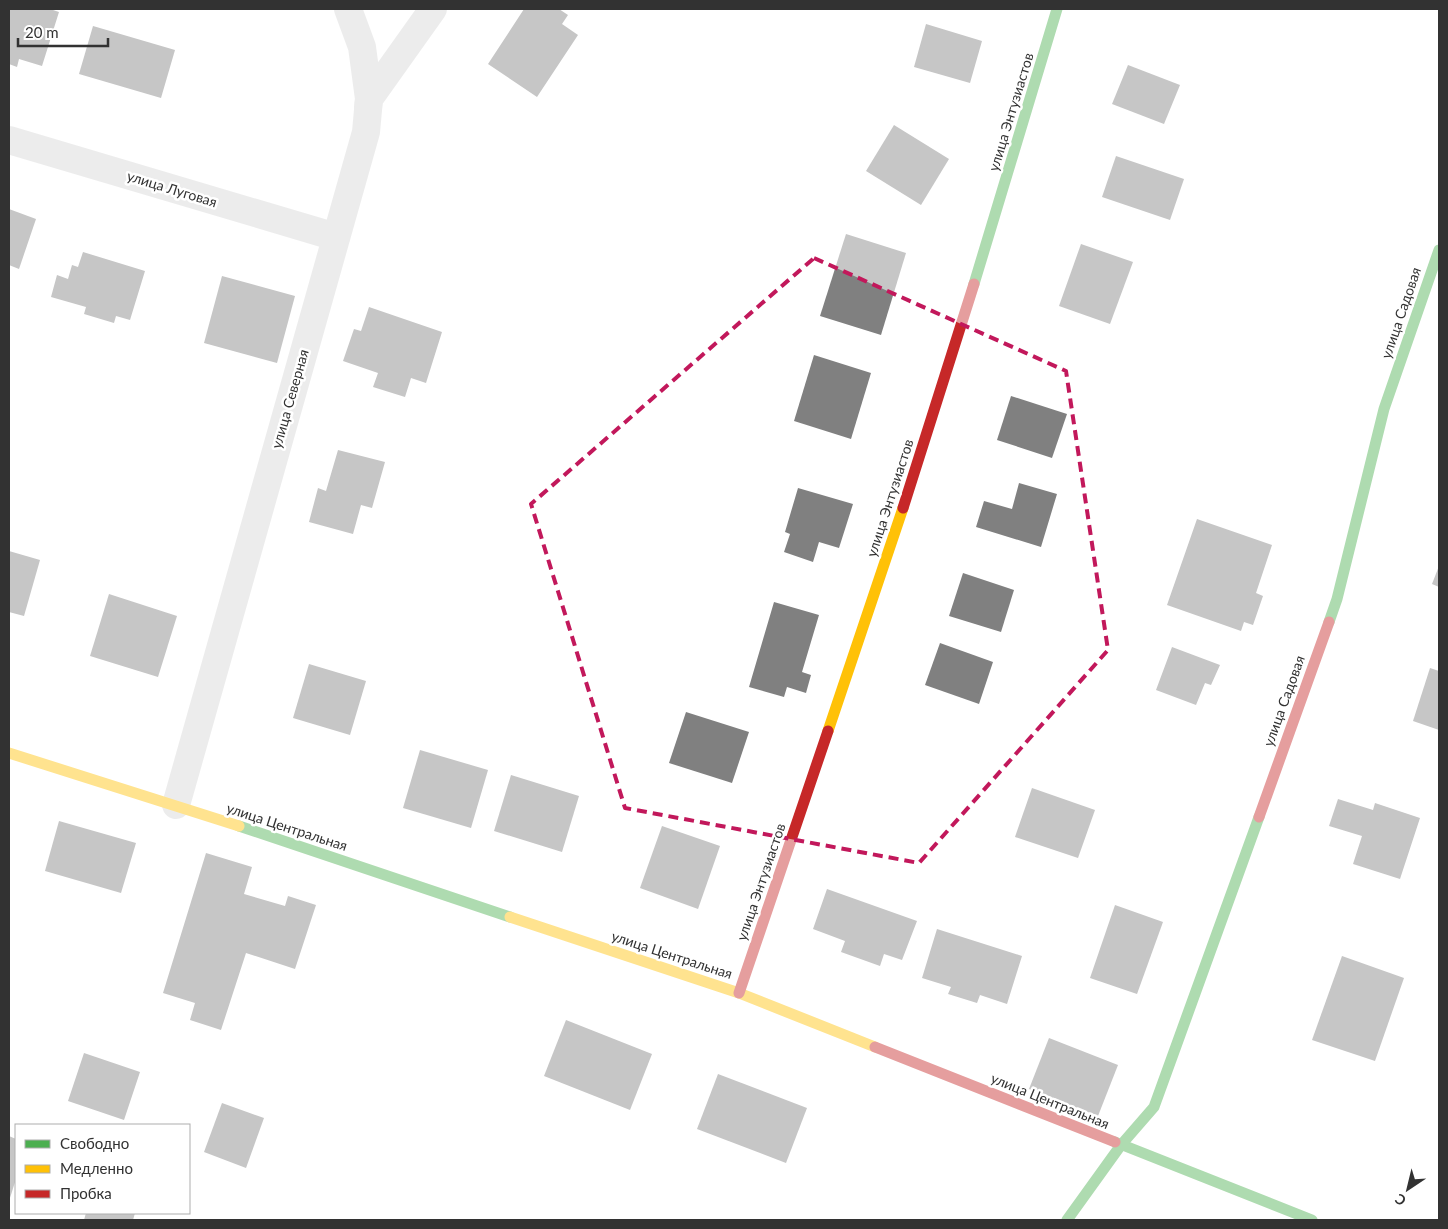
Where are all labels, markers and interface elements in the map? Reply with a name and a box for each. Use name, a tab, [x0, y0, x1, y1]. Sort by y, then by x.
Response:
scale bar	[18, 15, 108, 47]
text: 20 m	[25, 23, 59, 41]
street label: улица Энтузиастов	[984, 51, 1037, 173]
street label: улица Луговая	[125, 167, 219, 210]
street label: улица Садовая	[1377, 265, 1424, 361]
street label: улица Северная	[267, 347, 312, 450]
street label: улица Энтузиастов	[862, 437, 917, 559]
street label: улица Садовая	[1259, 653, 1308, 749]
street label: улица Центральная	[225, 799, 350, 854]
street label: улица Энтузиастов	[732, 821, 789, 943]
street label: улица Центральная	[610, 927, 735, 982]
street label: улица Центральная	[989, 1069, 1112, 1132]
legend	[15, 1124, 190, 1214]
text: Свободно	[60, 1134, 129, 1152]
text: Медленно	[60, 1159, 133, 1177]
north arrow	[1383, 1164, 1433, 1214]
text: Пробка	[60, 1184, 112, 1202]
text: С	[1391, 1190, 1409, 1210]

